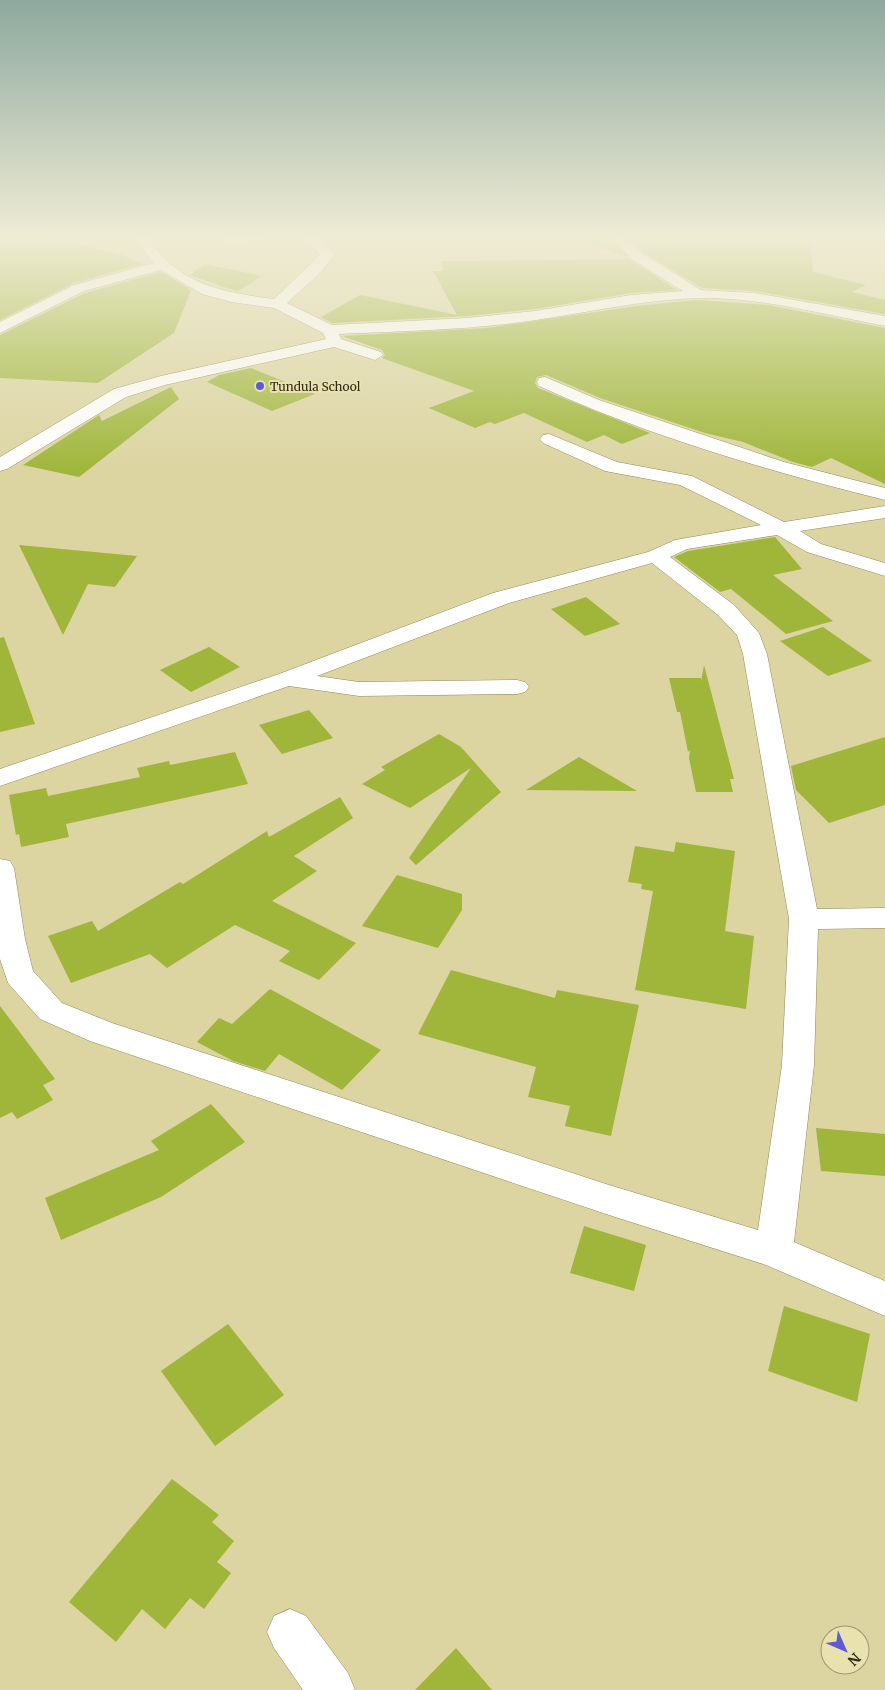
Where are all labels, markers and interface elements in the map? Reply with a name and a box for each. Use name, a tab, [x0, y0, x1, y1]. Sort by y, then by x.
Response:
place label: Tundula School	[270, 379, 361, 394]
marker: Tundula School	[254, 380, 266, 392]
north arrow	[820, 1625, 870, 1675]
text: N	[844, 1649, 864, 1669]

